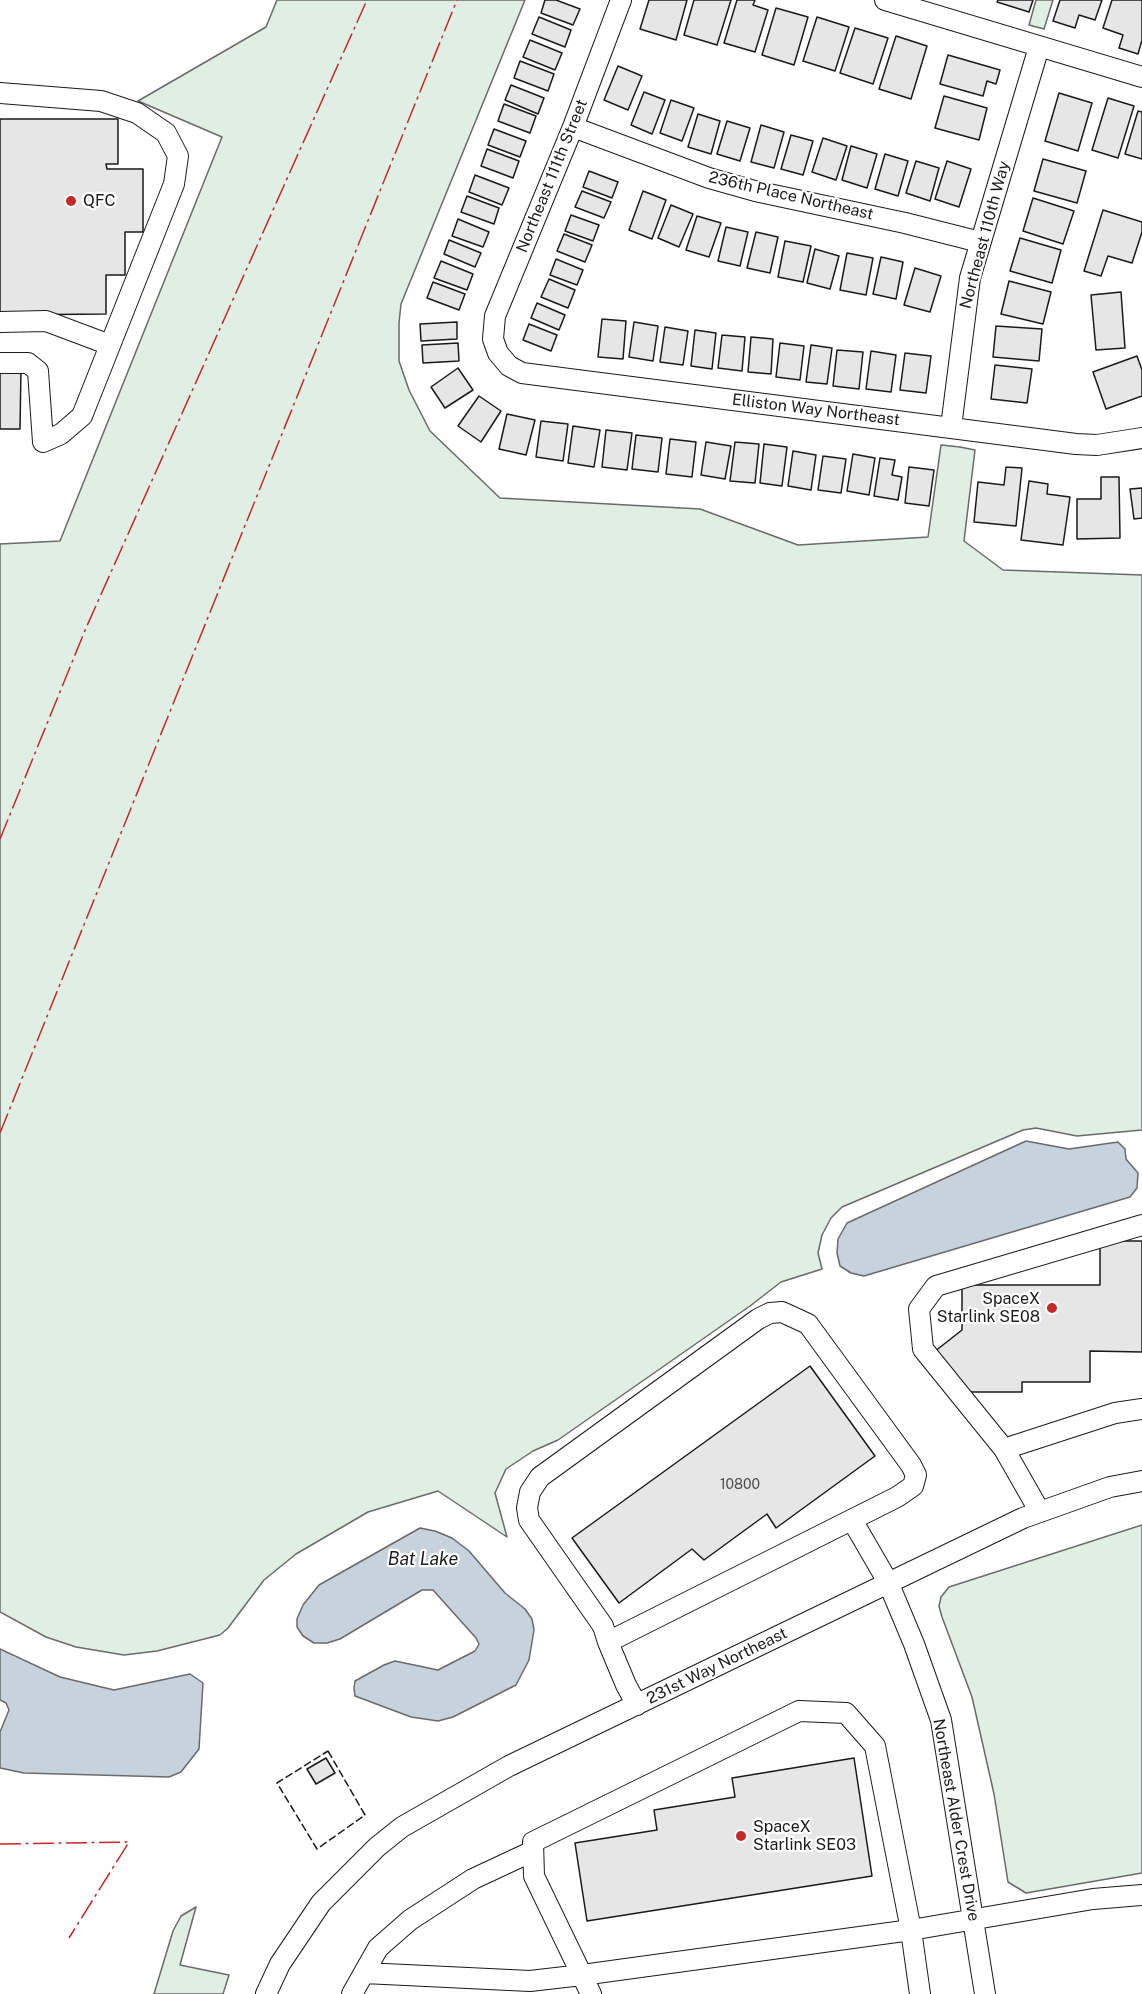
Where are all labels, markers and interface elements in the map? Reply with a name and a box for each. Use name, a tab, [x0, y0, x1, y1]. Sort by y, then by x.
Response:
street label: Northeast 111th Street	[512, 96, 592, 256]
street label: Northeast 110th Way	[956, 159, 1014, 311]
street label: 236th Place Northeast	[707, 168, 875, 224]
place label: QFC	[83, 191, 115, 211]
marker: QFC	[64, 194, 78, 208]
street label: Elliston Way Northeast	[731, 390, 901, 430]
place label: SpaceX Starlink SE08	[937, 1289, 1040, 1327]
marker: SpaceX Starlink SE08	[1045, 1301, 1059, 1315]
house number: 10800	[720, 1477, 760, 1493]
water label: Bat Lake	[388, 1548, 458, 1570]
street label: 231st Way Northeast	[644, 1624, 790, 1708]
street label: Northeast Alder Crest Drive	[929, 1717, 983, 1923]
place label: SpaceX Starlink SE03	[753, 1817, 856, 1855]
marker: SpaceX Starlink SE03	[734, 1829, 748, 1843]

